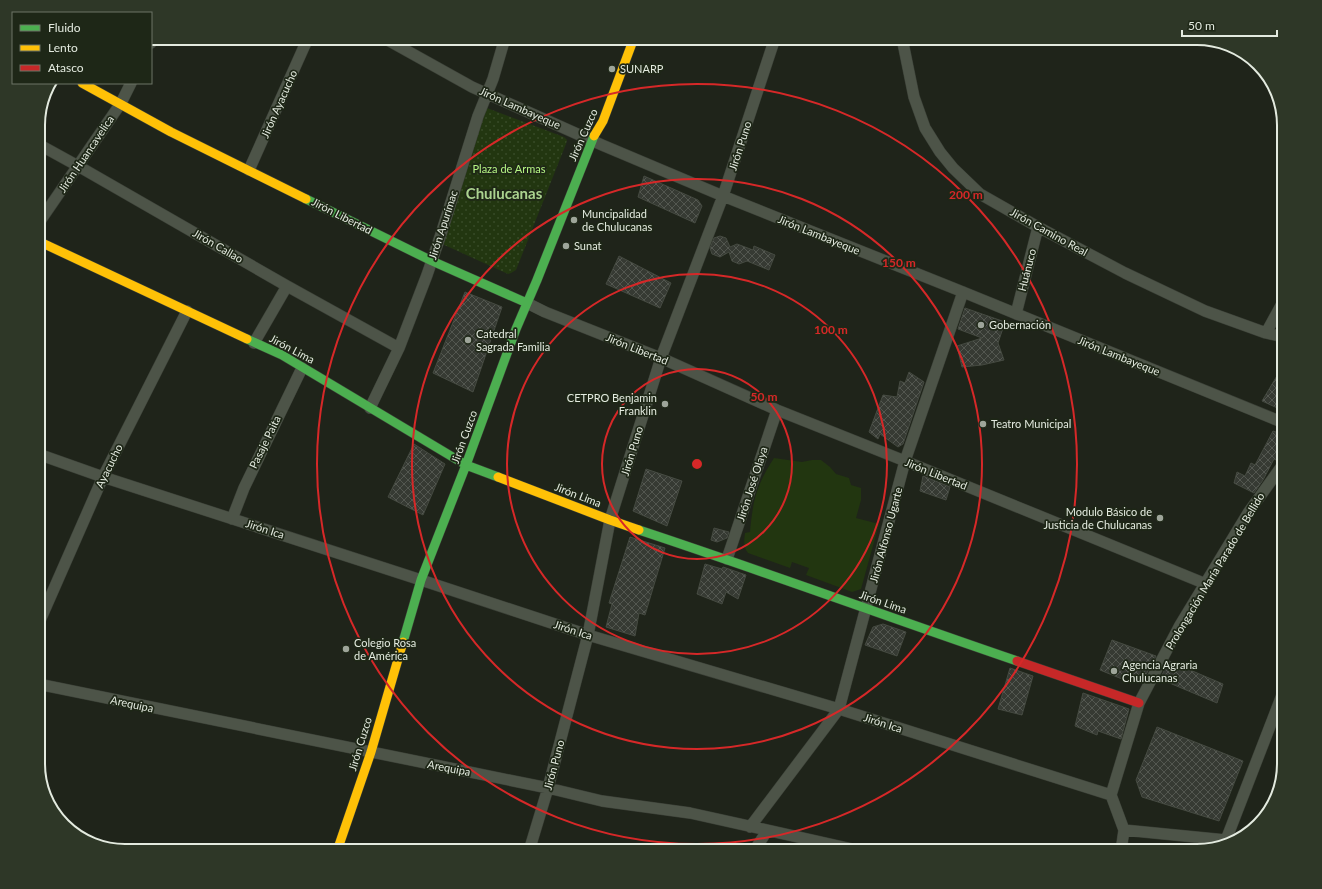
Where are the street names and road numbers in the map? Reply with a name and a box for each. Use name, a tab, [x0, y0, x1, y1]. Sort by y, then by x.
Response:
street label: Jirón Ayacucho	[258, 68, 299, 140]
street label: Jirón Lambayeque	[478, 84, 563, 131]
street label: Jirón Cuzco	[565, 107, 600, 163]
street label: Jirón Huancavelica	[55, 113, 116, 195]
street label: Jirón Puno	[725, 119, 754, 172]
street label: Jirón Apurímac	[425, 189, 460, 261]
street label: Jirón Libertad	[310, 195, 375, 236]
street label: Jirón Camino Real	[1008, 205, 1090, 258]
street label: Jirón Lambayeque	[776, 212, 862, 257]
street label: Jirón Callao	[191, 226, 246, 265]
street label: Huánuco	[1015, 247, 1038, 293]
street label: Jirón Libertad	[604, 330, 670, 367]
street label: Jirón Lima	[268, 331, 317, 366]
street label: Jirón Lambayeque	[1076, 333, 1162, 378]
street label: Jirón Cuzco	[448, 408, 479, 465]
street label: Pasaje Paita	[246, 413, 283, 470]
street label: Jirón Puno	[618, 424, 645, 477]
street label: Ayacucho	[92, 442, 125, 490]
street label: Jirón José Olaya	[733, 445, 770, 523]
street label: Jirón Libertad	[903, 455, 969, 492]
street label: Jirón Lima	[553, 480, 603, 509]
street label: Jirón Alfonso Ugarte	[866, 485, 905, 584]
street label: Prolongación María Parado de Bellido	[1163, 490, 1267, 651]
street label: Jirón Ica	[244, 516, 286, 541]
street label: Jirón Lima	[858, 587, 908, 616]
street label: Jirón Ica	[552, 617, 594, 642]
street label: Arequipa	[109, 693, 155, 714]
street label: Jirón Ica	[862, 710, 904, 735]
street label: Jirón Cuzco	[345, 715, 374, 772]
street label: Jirón Puno	[541, 738, 566, 791]
street label: Arequipa	[426, 757, 472, 778]

